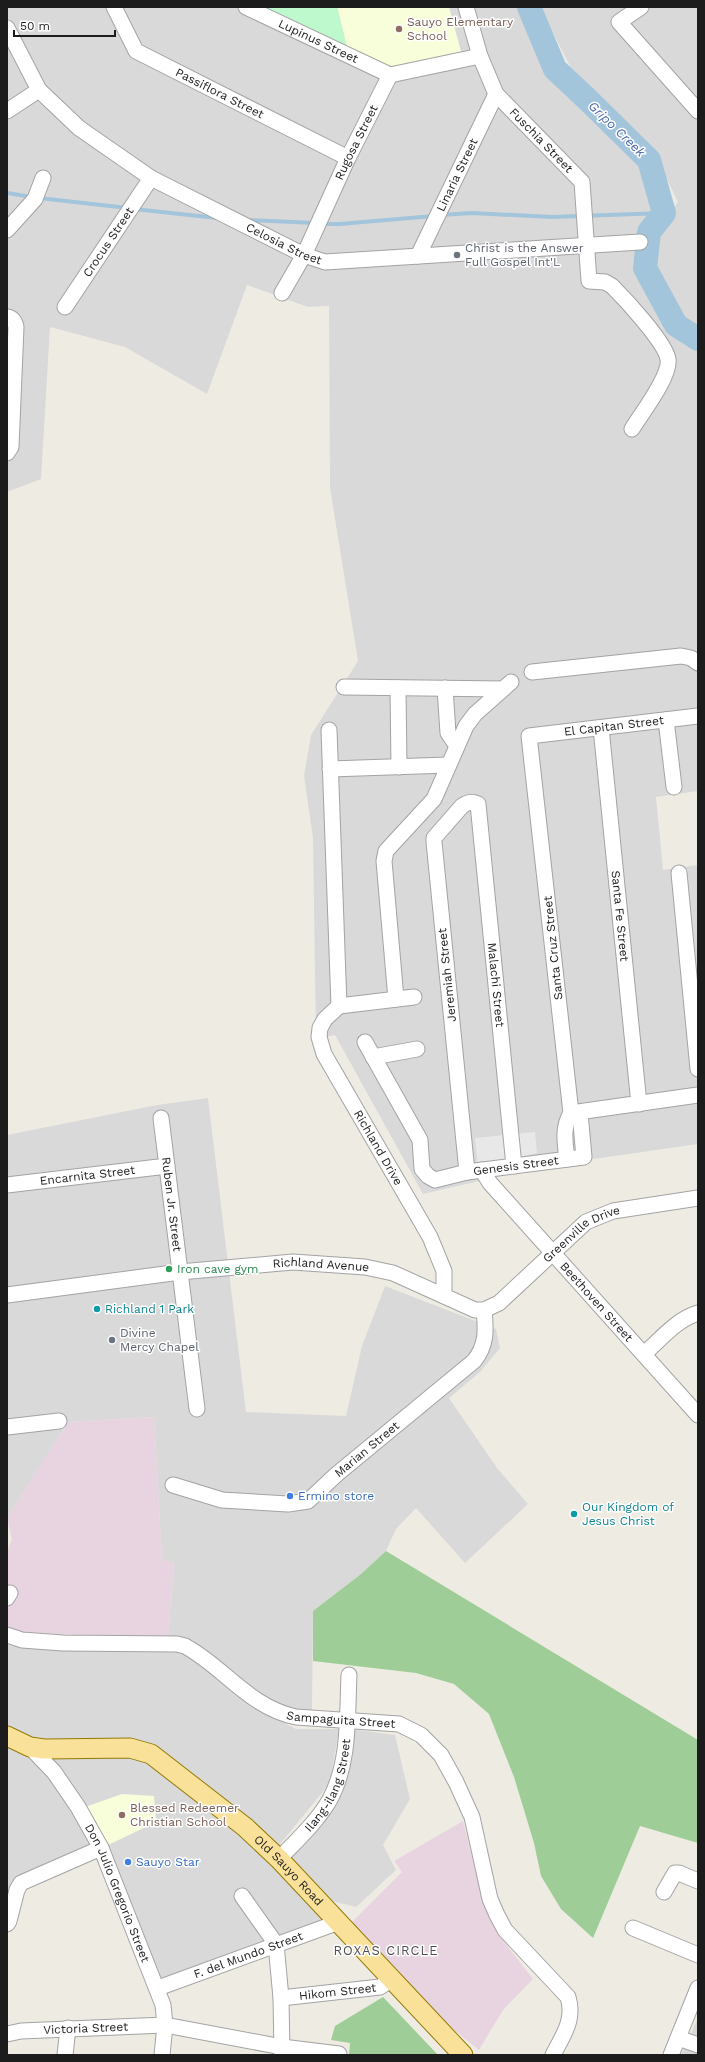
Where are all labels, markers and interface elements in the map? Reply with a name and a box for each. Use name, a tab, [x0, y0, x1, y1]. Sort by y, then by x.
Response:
scale bar	[14, 12, 115, 38]
place label: Sauyo Elementary School	[407, 15, 514, 43]
street label: Lupinus Street	[276, 16, 360, 66]
text: 50 m	[20, 19, 50, 33]
marker: Sauyo Elementary School	[394, 24, 404, 34]
street label: Passiflora Street	[173, 65, 266, 121]
water label: Gripo Creek	[585, 98, 649, 160]
street label: Rugosa Street	[332, 103, 381, 182]
street label: Fuschia Street	[507, 105, 576, 176]
street label: Linaria Street	[433, 136, 481, 214]
street label: Crocus Street	[80, 205, 137, 280]
street label: Celosia Street	[244, 220, 324, 267]
place label: Christ is the Answer Full Gospel Int'L	[465, 241, 584, 269]
marker: Christ is the Answer Full Gospel Int'L	[452, 250, 462, 260]
street label: El Capitan Street	[563, 713, 664, 739]
street label: Santa Fe Street	[608, 870, 632, 962]
street label: Santa Cruz Street	[541, 895, 565, 1001]
street label: Jeremiah Street	[435, 927, 459, 1023]
street label: Malachi Street	[485, 942, 507, 1028]
street label: Richland Drive	[351, 1108, 406, 1188]
street label: Genesis Street	[472, 1153, 559, 1178]
street label: Ruben Jr. Street	[159, 1156, 184, 1252]
street label: Encarnita Street	[39, 1163, 136, 1188]
street label: Greenville Drive	[540, 1203, 621, 1266]
street label: Richland Avenue	[272, 1255, 371, 1275]
street label: Beethoven Street	[557, 1259, 636, 1345]
place label: Iron cave gym	[177, 1262, 259, 1276]
marker: Iron cave gym	[164, 1264, 174, 1274]
place label: Richland 1 Park	[105, 1302, 194, 1316]
marker: Richland 1 Park	[92, 1304, 102, 1314]
place label: Divine Mercy Chapel	[120, 1326, 199, 1354]
marker: Divine Mercy Chapel	[107, 1335, 117, 1345]
street label: Marian Street	[332, 1419, 402, 1480]
place label: Ermino store	[298, 1489, 374, 1503]
marker: Ermino store	[285, 1491, 295, 1501]
place label: Our Kingdom of Jesus Christ	[582, 1500, 674, 1528]
marker: Our Kingdom of Jesus Christ	[569, 1509, 579, 1519]
street label: Sampaguita Street	[285, 1708, 396, 1731]
street label: Ilang-ilang Street	[302, 1738, 353, 1835]
place label: Blessed Redeemer Christian School	[130, 1801, 239, 1829]
marker: Blessed Redeemer Christian School	[117, 1810, 127, 1820]
street label: Don Julio Gregorio Street	[82, 1821, 152, 1964]
street label: Old Sauyo Road	[251, 1832, 326, 1908]
place label: Sauyo Star	[136, 1855, 200, 1869]
marker: Sauyo Star	[123, 1857, 133, 1867]
street label: F. del Mundo Street	[192, 1929, 305, 1981]
district label: ROXAS CIRCLE	[333, 1943, 439, 1958]
street label: Hikom Street	[298, 1980, 377, 2003]
street label: Victoria Street	[43, 2020, 128, 2037]

